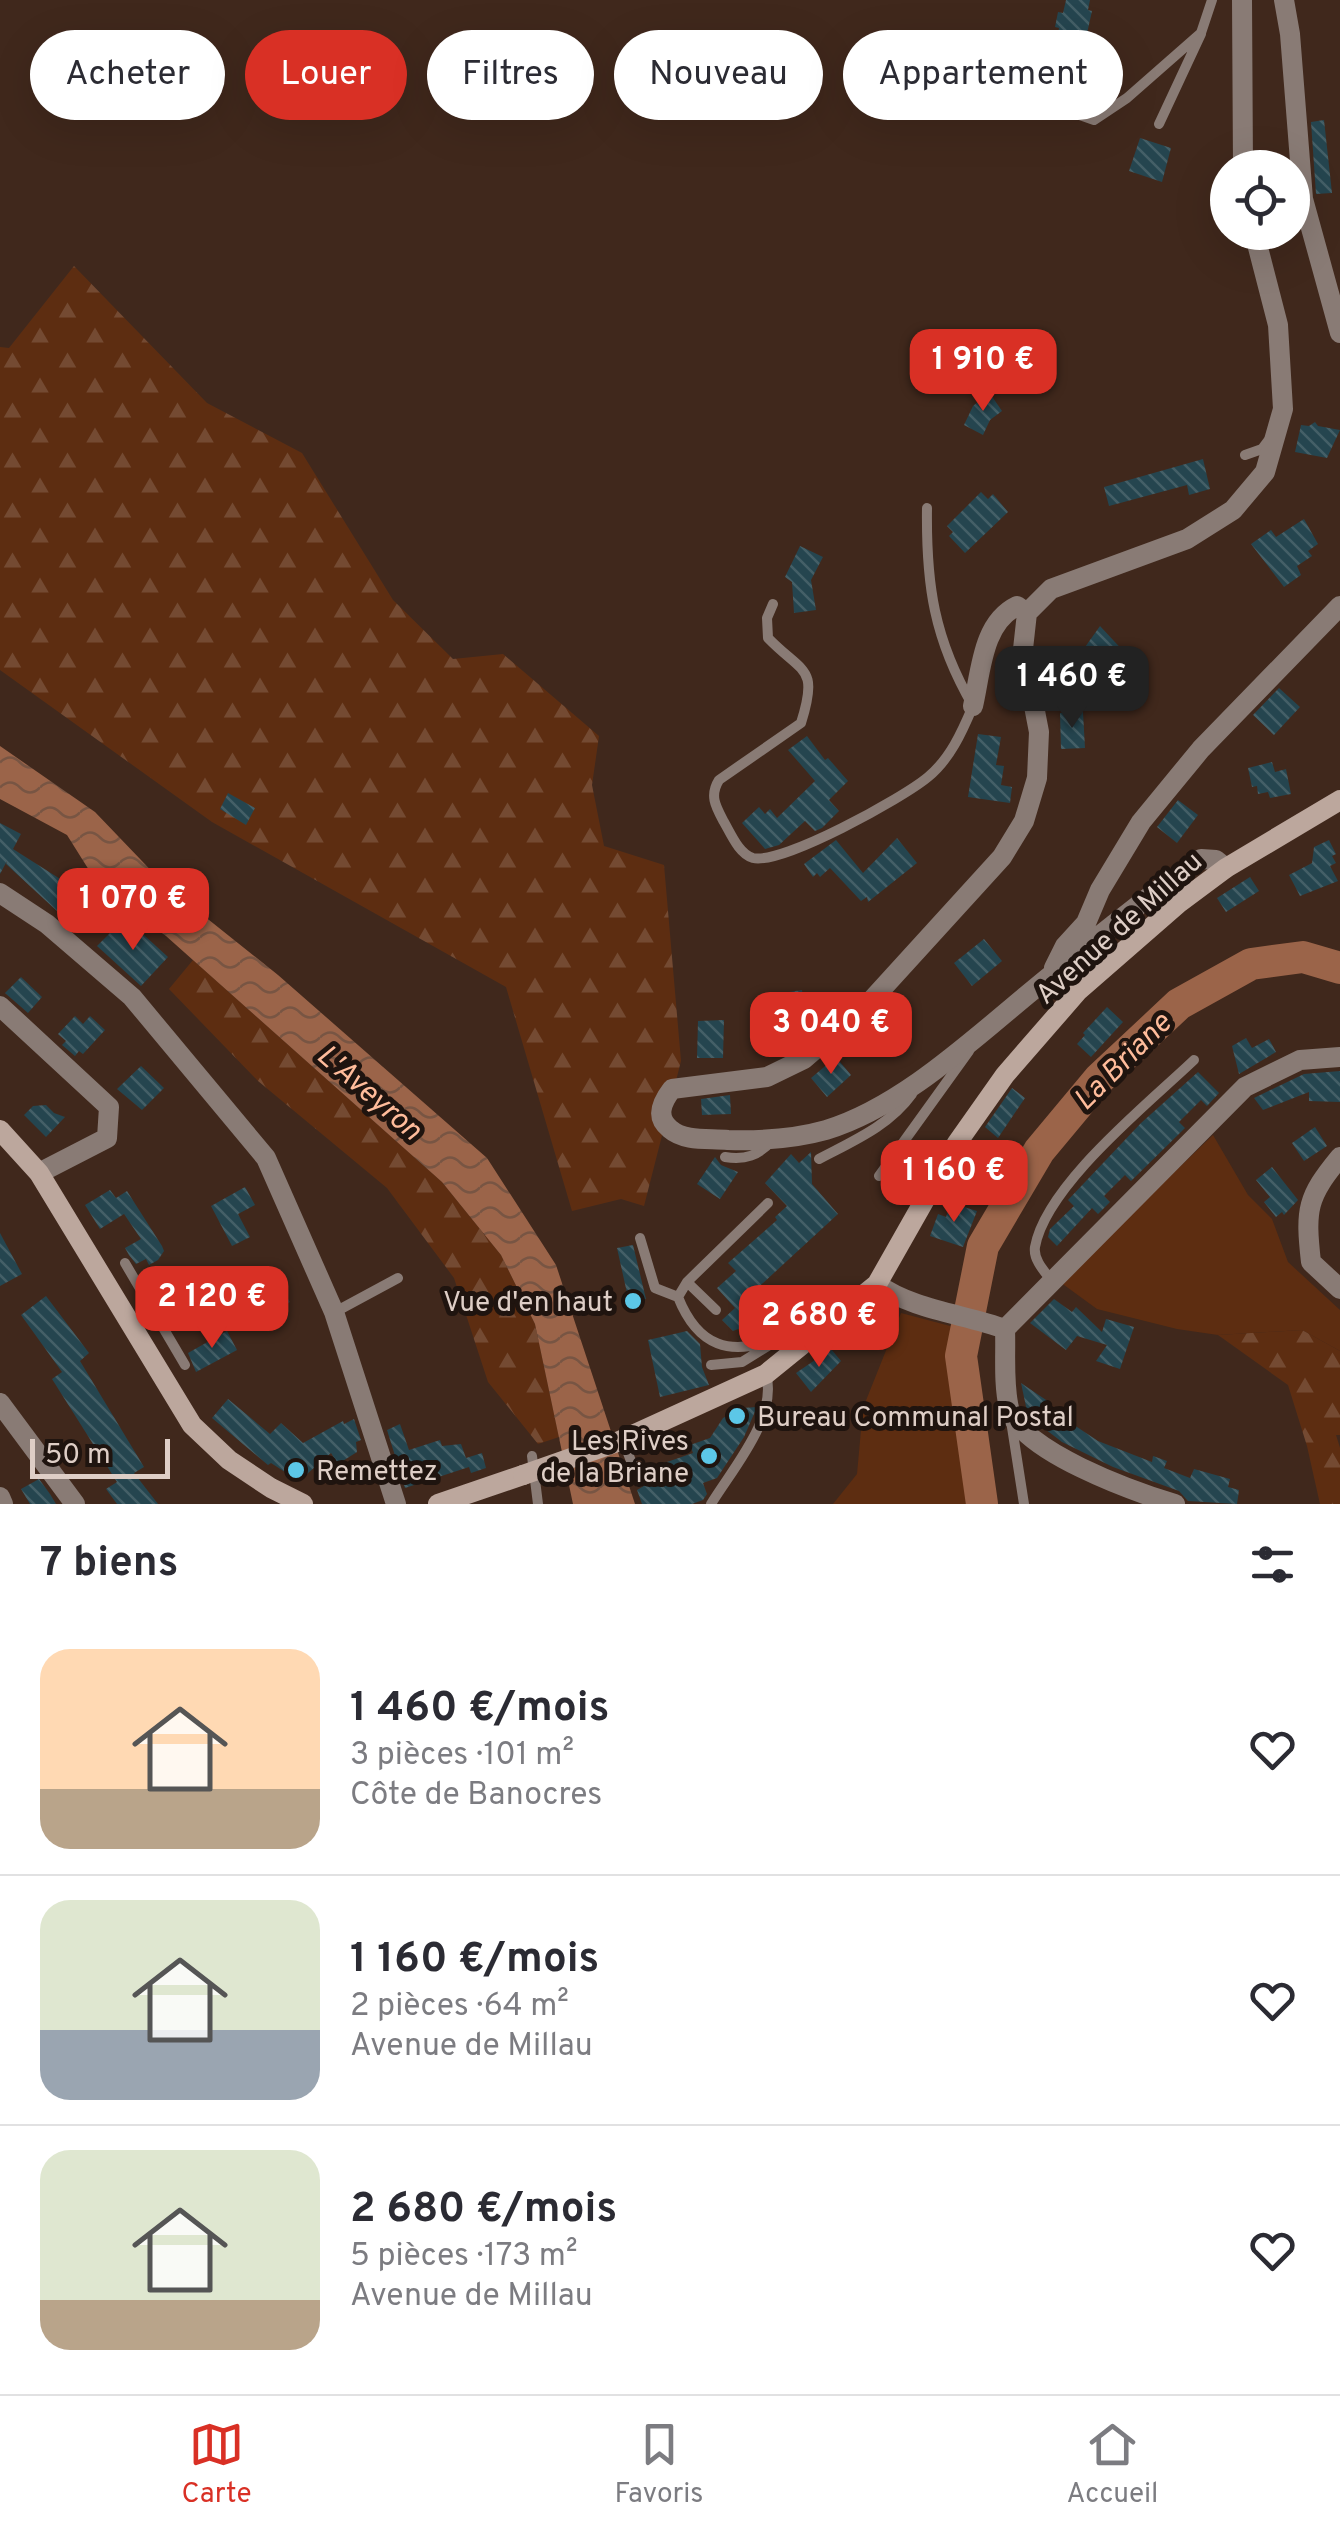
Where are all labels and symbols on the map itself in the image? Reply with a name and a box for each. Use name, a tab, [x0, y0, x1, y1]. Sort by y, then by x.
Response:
pin: 1 910 €	[891, 329, 1075, 414]
pin: 1 460 €	[980, 646, 1164, 731]
street label: Avenue de Millau	[1029, 845, 1211, 1014]
pin: 1 070 €	[41, 868, 225, 953]
pin: 3 040 €	[739, 992, 923, 1077]
water label: La Briane	[1067, 1006, 1181, 1119]
water label: L'Aveyron	[308, 1038, 429, 1150]
pin: 1 160 €	[862, 1140, 1046, 1225]
pin: 2 120 €	[120, 1266, 304, 1351]
pin: 2 680 €	[727, 1285, 911, 1370]
place label: Vue d'en haut	[443, 1286, 613, 1322]
marker: Vue d'en haut	[622, 1290, 644, 1312]
place label: Bureau Communal Postal	[757, 1401, 1074, 1437]
marker: Bureau Communal Postal	[726, 1405, 748, 1427]
place label: Les Rives de la Briane	[540, 1425, 689, 1493]
scale bar	[30, 1434, 170, 1478]
marker: Les Rives de la Briane	[698, 1445, 720, 1467]
place label: Remettez	[316, 1455, 438, 1491]
marker: Remettez	[285, 1459, 307, 1481]

